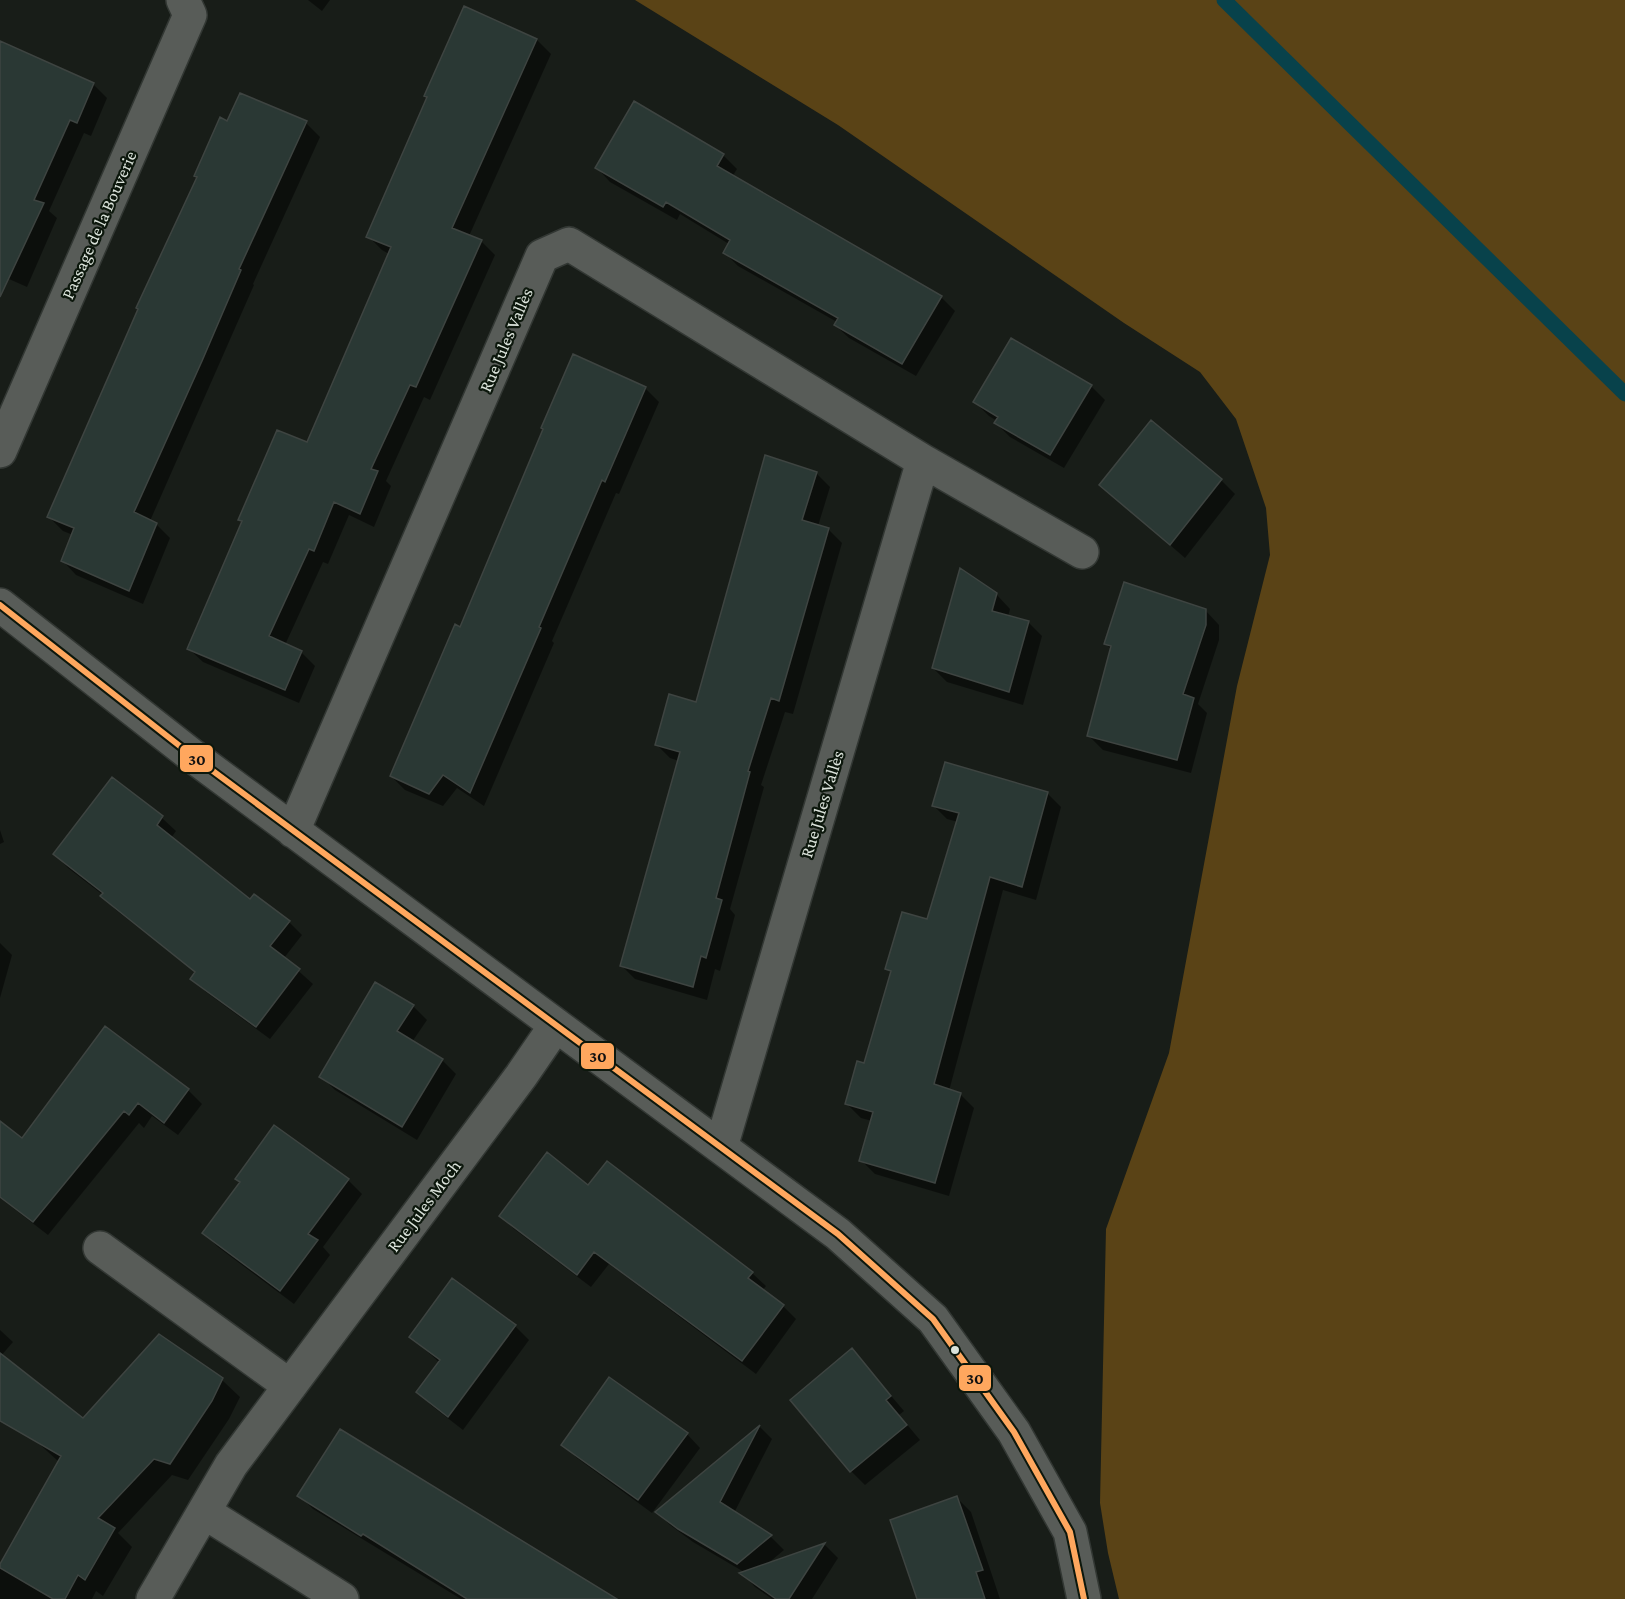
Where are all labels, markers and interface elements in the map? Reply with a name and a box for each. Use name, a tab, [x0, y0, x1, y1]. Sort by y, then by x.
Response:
street label: Passage de la Bouverie	[57, 148, 141, 302]
street label: Rue Jules Vallès	[475, 285, 537, 395]
line badge: 30	[179, 744, 214, 773]
street label: Rue Jules Vallès	[796, 748, 848, 860]
text: 30	[188, 751, 206, 768]
line badge: 30	[580, 1042, 615, 1070]
text: 30	[589, 1048, 607, 1065]
street label: Rue Jules Moch	[383, 1156, 465, 1256]
unlabelled marker	[949, 1344, 961, 1356]
line badge: 30	[958, 1364, 992, 1392]
text: 30	[966, 1370, 984, 1387]

